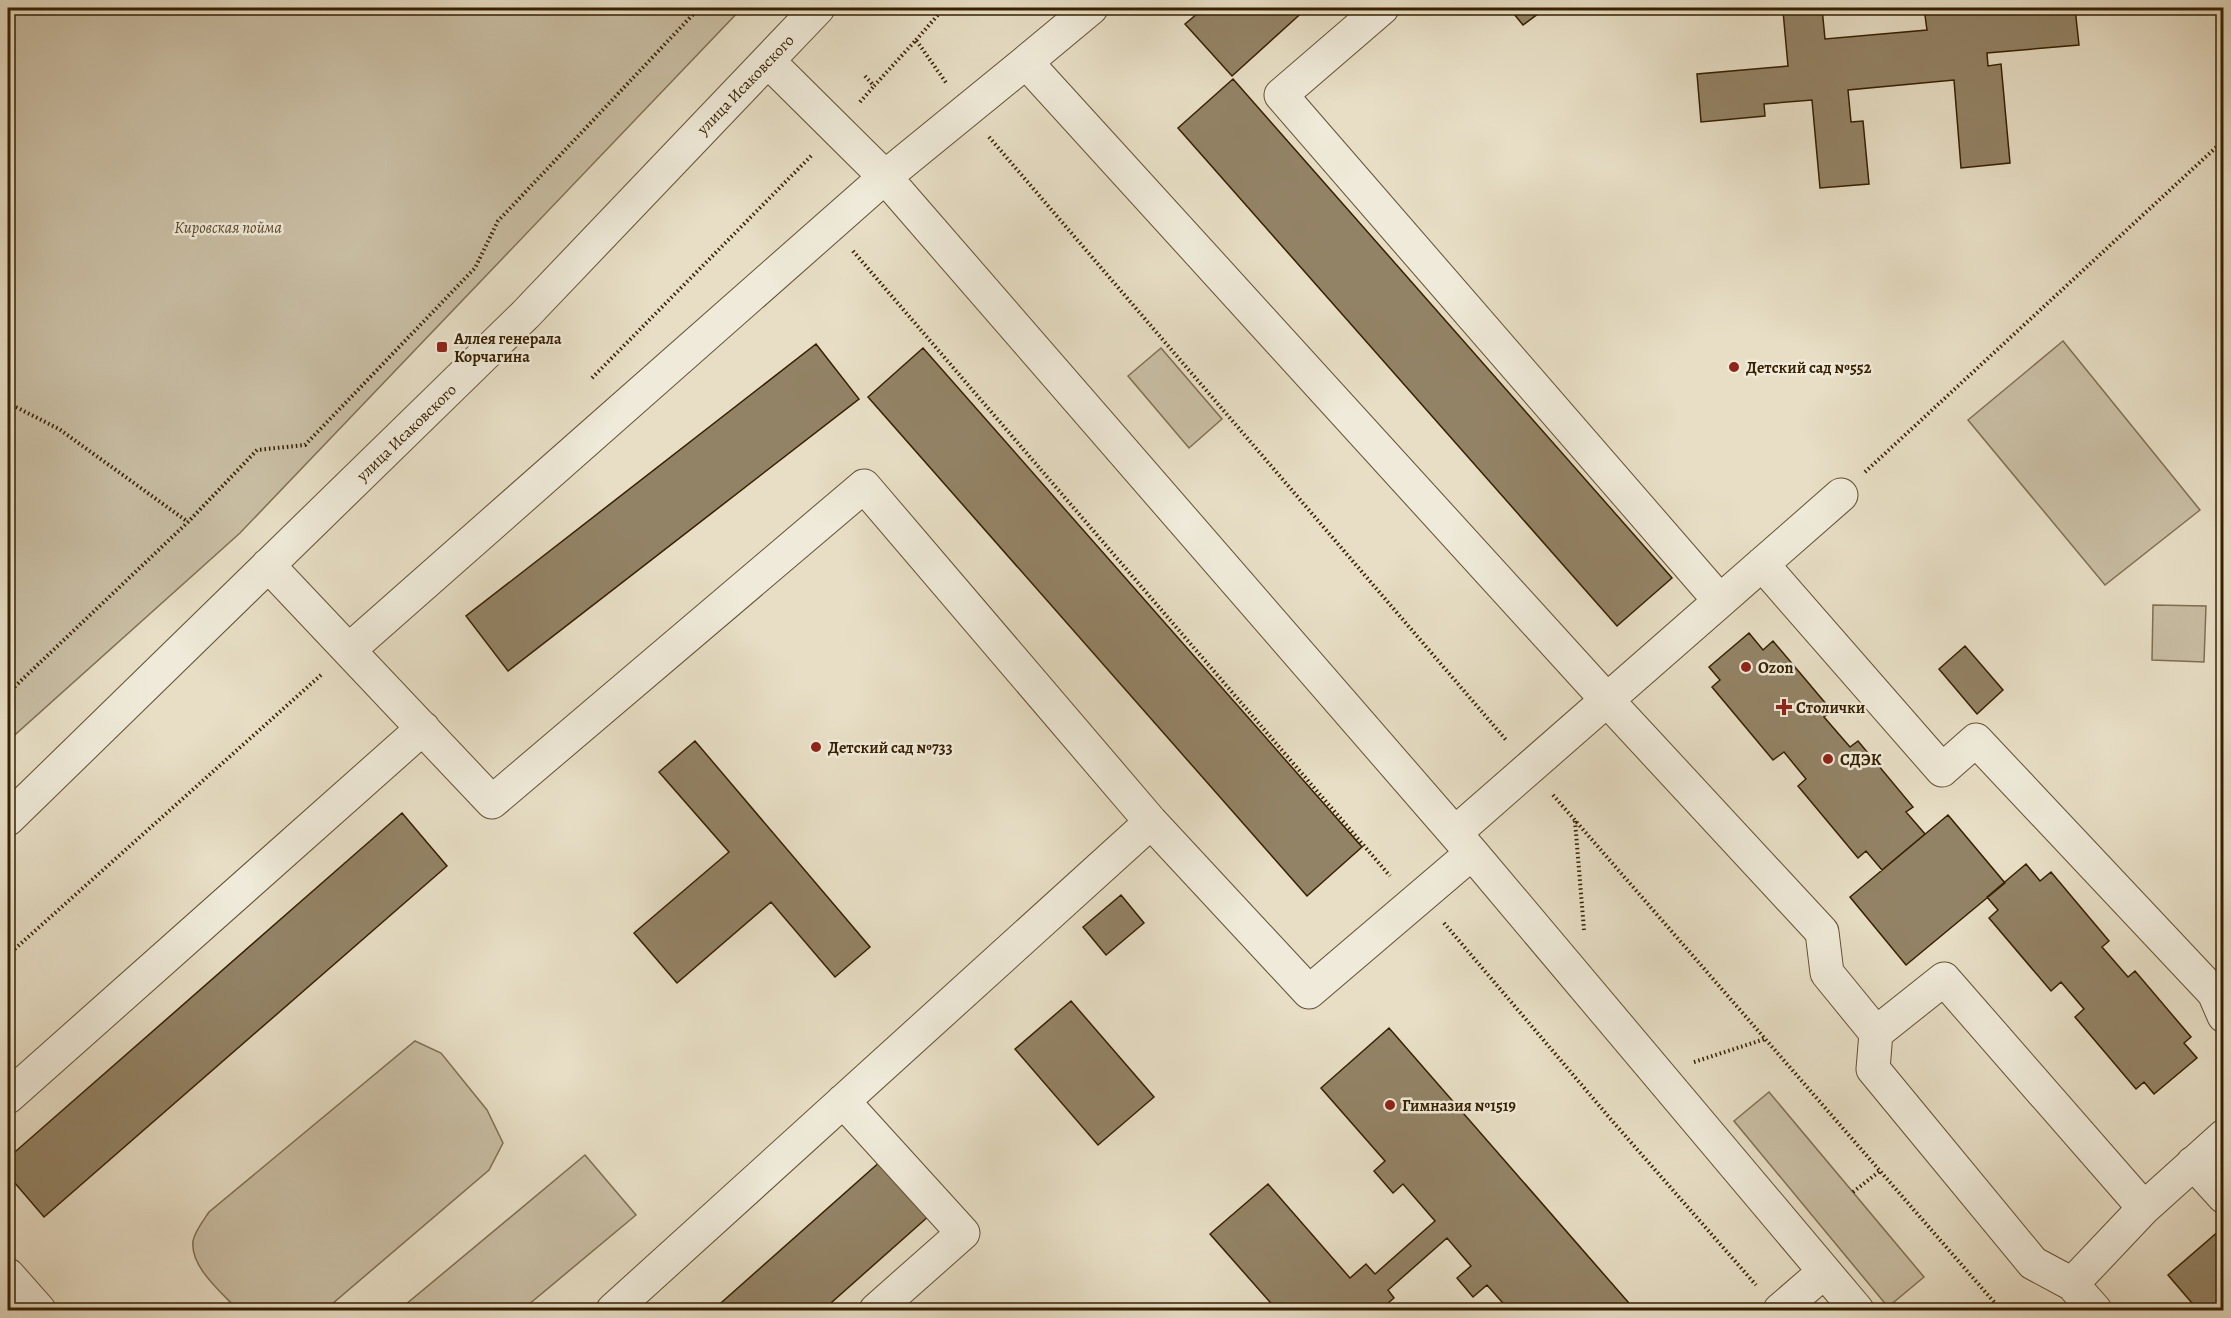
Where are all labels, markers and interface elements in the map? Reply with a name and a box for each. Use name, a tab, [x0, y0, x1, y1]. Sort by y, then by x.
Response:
street label: улица Исаковского	[691, 30, 799, 140]
park label: Кировская пойма	[174, 217, 282, 239]
place label: Аллея генерала Корчагина	[453, 328, 562, 368]
marker: Аллея генерала Корчагина	[435, 340, 449, 354]
place label: Детский сад №552	[1746, 357, 1872, 379]
marker: Детский сад №552	[1727, 360, 1741, 374]
street label: улица Исаковского	[351, 379, 462, 487]
place label: Ozon	[1758, 657, 1793, 679]
marker: Ozon	[1739, 660, 1753, 674]
place label: Столички	[1796, 697, 1865, 719]
marker: Столички	[1777, 700, 1791, 714]
place label: Детский сад №733	[828, 737, 953, 759]
marker: Детский сад №733	[809, 740, 823, 754]
place label: СДЭК	[1840, 749, 1882, 771]
marker: СДЭК	[1821, 752, 1835, 766]
place label: Гимназия №1519	[1402, 1095, 1516, 1117]
marker: Гимназия №1519	[1383, 1098, 1397, 1112]

